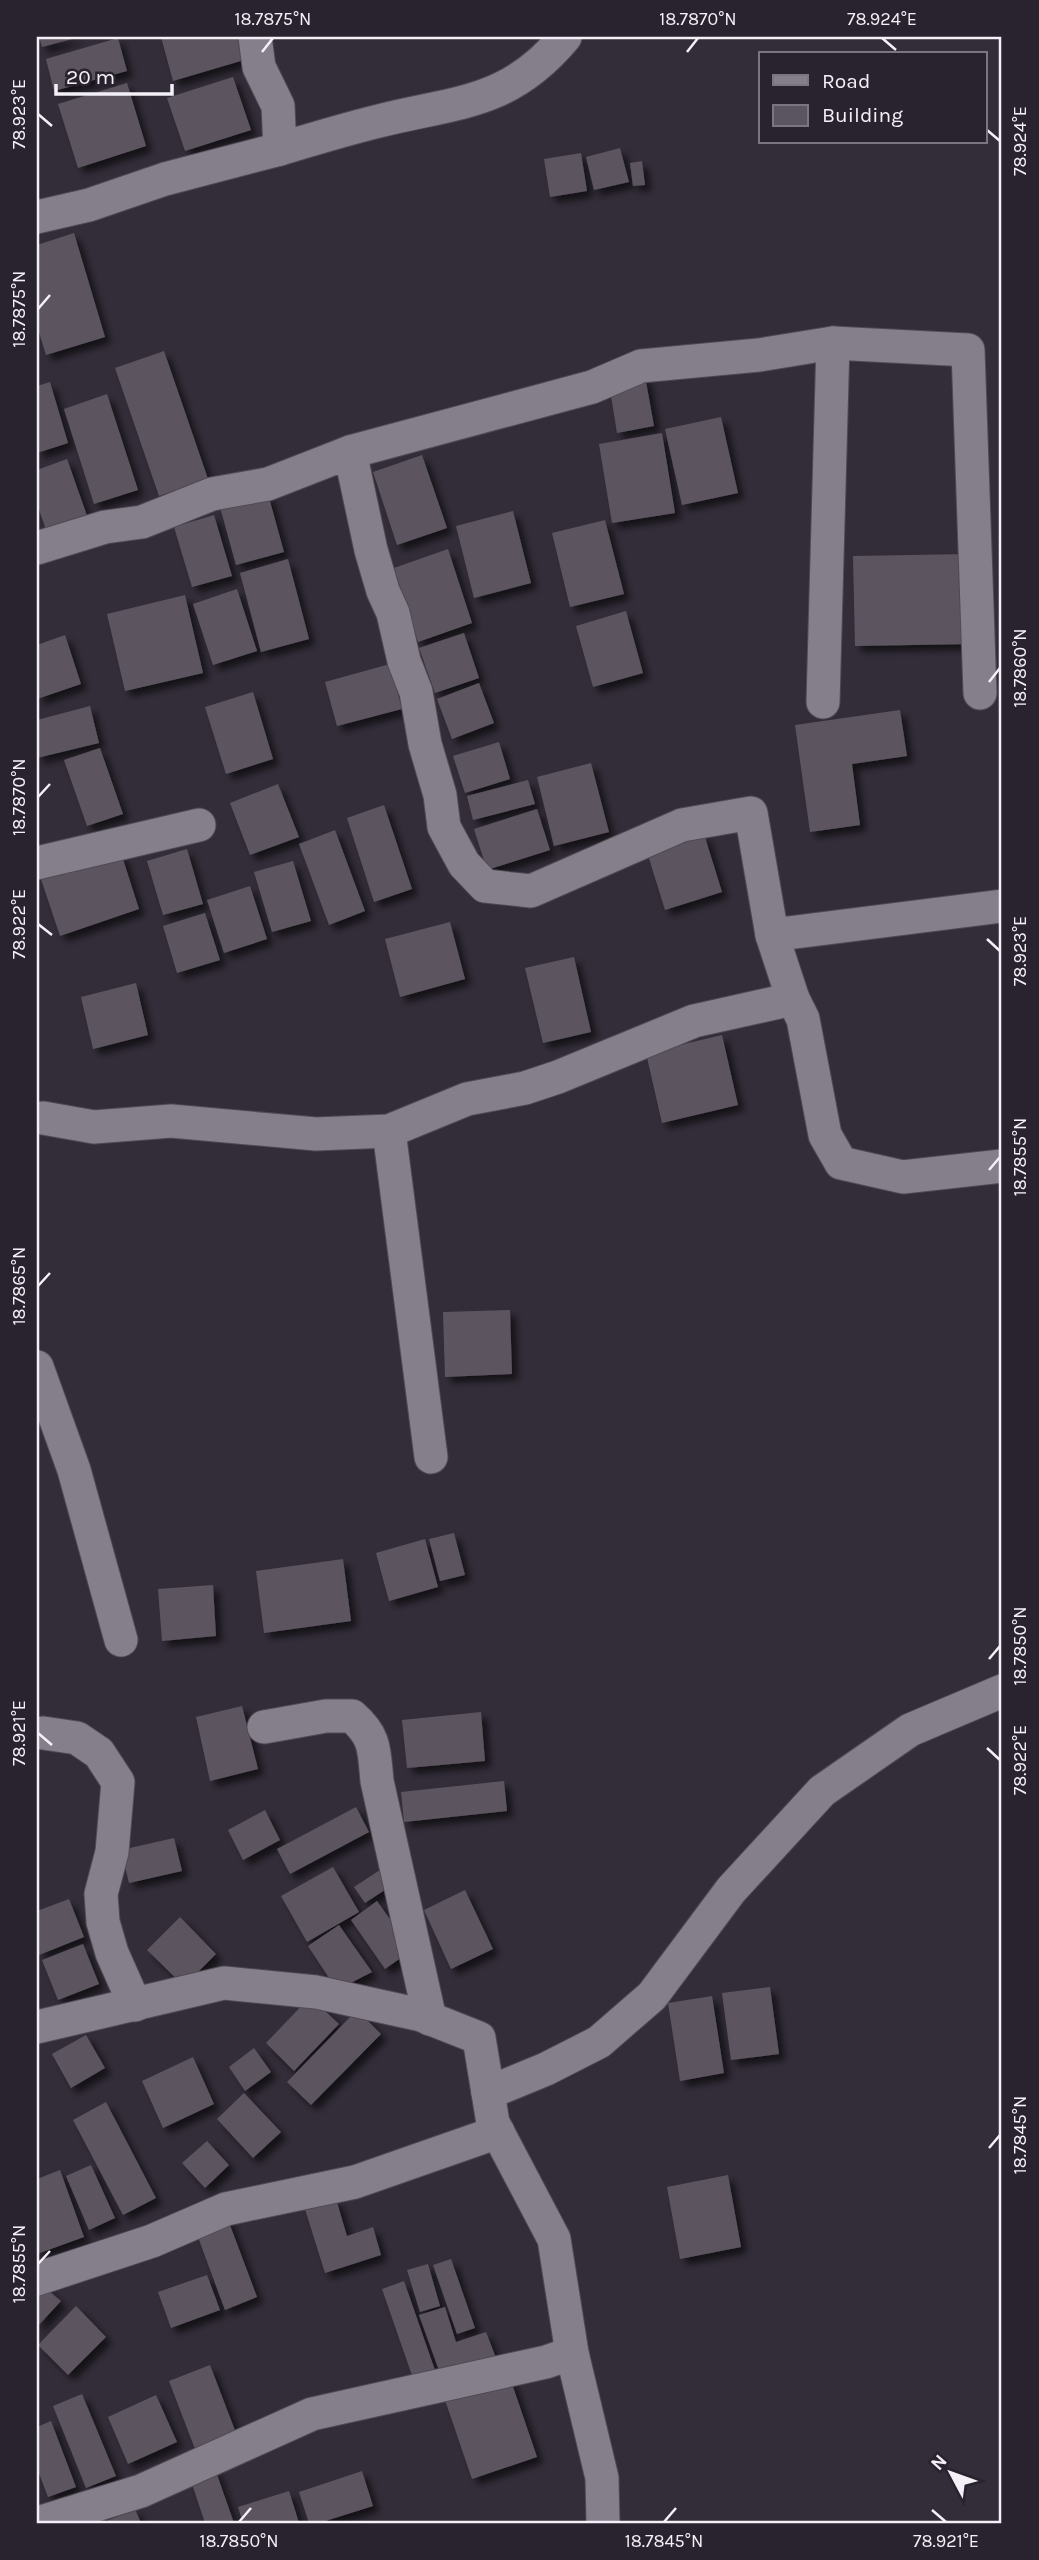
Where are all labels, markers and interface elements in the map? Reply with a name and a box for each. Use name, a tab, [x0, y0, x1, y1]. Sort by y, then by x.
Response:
text: 18.7875°N	[235, 8, 311, 30]
text: 18.7870°N	[659, 8, 737, 30]
text: 78.924°E	[847, 8, 917, 30]
scale bar	[56, 52, 172, 96]
legend	[759, 52, 986, 144]
text: 20 m	[66, 65, 115, 89]
text: Road	[822, 69, 870, 93]
text: 78.923°E	[8, 79, 30, 149]
text: Building	[822, 103, 903, 127]
text: 78.924°E	[1009, 106, 1031, 176]
text: 18.7875°N	[8, 271, 30, 347]
text: 18.7860°N	[1009, 628, 1031, 708]
text: 18.7870°N	[8, 758, 30, 836]
text: 78.922°E	[8, 889, 30, 959]
text: 78.923°E	[1009, 916, 1031, 986]
text: 18.7855°N	[1009, 1118, 1031, 1196]
text: 18.7865°N	[8, 1247, 30, 1325]
text: 18.7850°N	[1009, 1606, 1031, 1686]
text: 78.921°E	[8, 1700, 30, 1766]
text: 78.922°E	[1009, 1725, 1031, 1795]
text: 18.7845°N	[1009, 2096, 1031, 2174]
text: 18.7855°N	[8, 2225, 30, 2303]
north arrow	[916, 2438, 986, 2508]
text: N	[926, 2450, 952, 2475]
text: 18.7850°N	[199, 2530, 279, 2552]
text: 18.7845°N	[625, 2530, 703, 2552]
text: 78.921°E	[913, 2530, 979, 2552]

